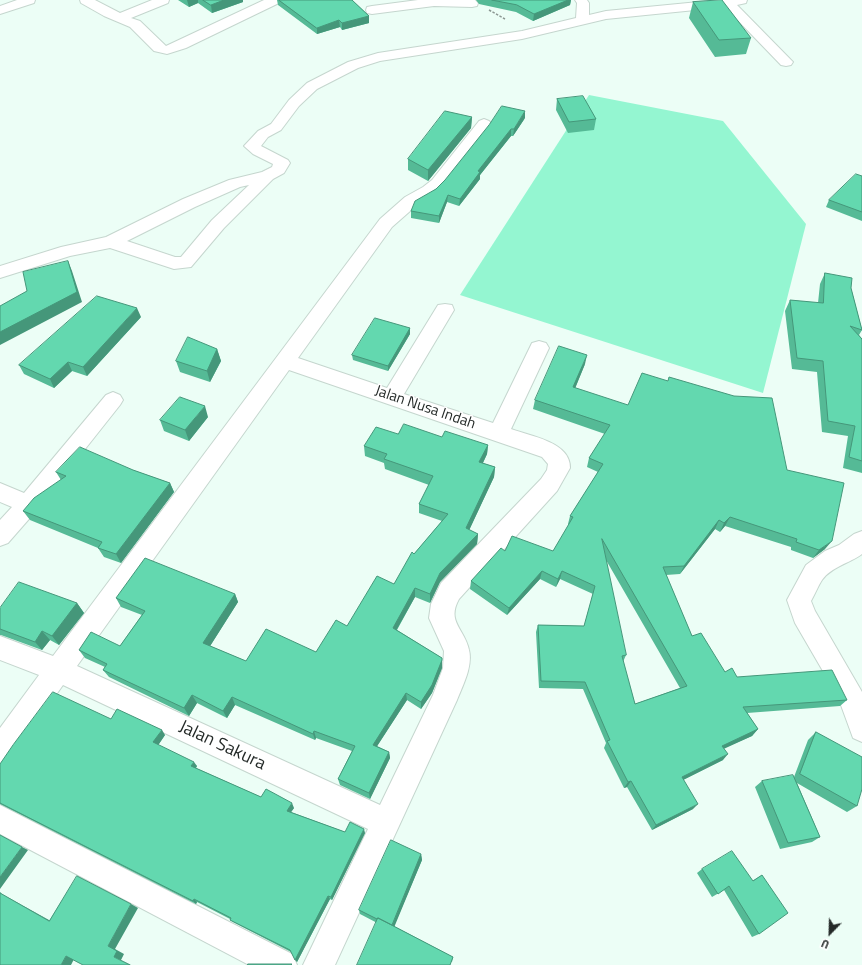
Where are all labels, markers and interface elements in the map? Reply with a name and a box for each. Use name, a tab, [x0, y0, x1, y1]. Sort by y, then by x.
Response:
street label: Jalan Nusa Indah	[372, 382, 478, 434]
street label: Jalan Sakura	[175, 717, 269, 775]
north arrow	[810, 913, 850, 953]
text: U	[819, 935, 832, 953]

